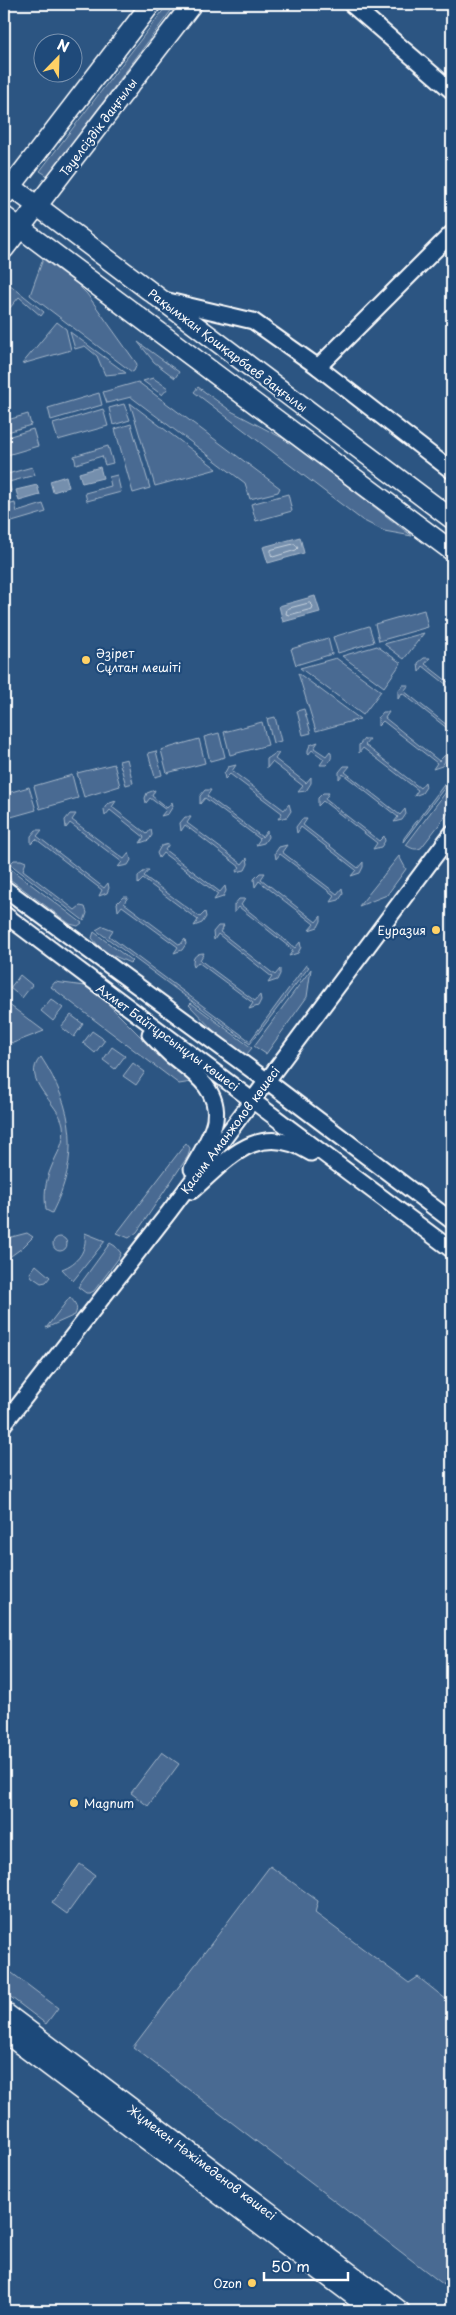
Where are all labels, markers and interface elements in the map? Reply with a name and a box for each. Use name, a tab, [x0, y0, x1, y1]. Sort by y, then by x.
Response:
north arrow	[32, 32, 82, 82]
text: N	[54, 34, 72, 57]
street label: Тәуелсіздік даңғылы	[55, 74, 141, 180]
street label: Рақымжан Қошқарбаев даңғылы	[145, 284, 311, 416]
place label: Әзірет Сұлтан мешіті	[96, 644, 181, 676]
marker: Әзірет Сұлтан мешіті	[80, 654, 92, 666]
place label: Еуразия	[377, 921, 426, 939]
marker: Еуразия	[430, 924, 442, 936]
street label: Ахмет Байтұрсынұлы көшесі	[93, 979, 243, 1095]
street label: Қасым Аманжолов көшесі	[176, 1063, 284, 1197]
place label: Magnum	[84, 1794, 134, 1812]
marker: Magnum	[68, 1797, 80, 1809]
street label: Жұмекен Нәжімеденов көшесі	[124, 2100, 280, 2224]
scale bar	[264, 2250, 347, 2282]
text: 50 m	[271, 2254, 310, 2277]
place label: Ozon	[213, 2274, 242, 2292]
marker: Ozon	[246, 2277, 258, 2289]

